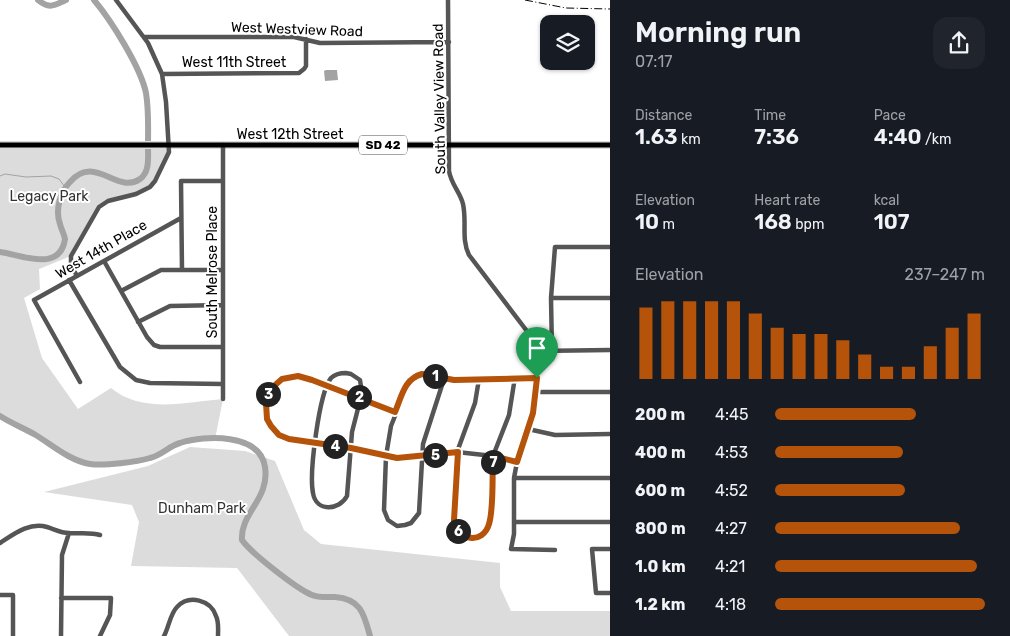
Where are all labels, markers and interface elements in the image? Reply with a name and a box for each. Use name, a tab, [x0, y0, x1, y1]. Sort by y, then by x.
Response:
map controls	[540, 15, 595, 70]
button: layers	[540, 15, 595, 70]
text: Morning run	[635, 16, 801, 49]
button: share	[933, 17, 985, 69]
street label: West Westview Road	[231, 19, 363, 40]
street label: South Valley View Road	[430, 23, 449, 175]
text: 07:17	[635, 52, 673, 71]
street label: West 11th Street	[182, 54, 287, 71]
text: Distance	[635, 107, 692, 124]
text: Time	[754, 107, 786, 124]
text: Pace	[874, 107, 906, 124]
text: 1.63	[635, 124, 678, 149]
text: 7:36	[754, 124, 799, 149]
text: 4:40	[874, 124, 922, 149]
street label: West 12th Street	[237, 126, 344, 143]
text: km	[678, 131, 701, 148]
text: /km	[922, 131, 952, 148]
road number: SD 42	[359, 136, 407, 154]
park label: Legacy Park	[9, 188, 89, 205]
text: Elevation	[635, 192, 695, 209]
text: Heart rate	[754, 192, 820, 209]
text: kcal	[874, 192, 899, 209]
street label: South Melrose Place	[204, 206, 221, 338]
text: 10	[635, 209, 659, 234]
text: 168	[754, 209, 792, 234]
text: 107	[874, 209, 909, 234]
street label: West 14th Place	[53, 216, 150, 282]
text: m	[659, 216, 675, 233]
text: bpm	[792, 216, 824, 233]
text: Elevation	[635, 265, 704, 284]
text: 237–247 m	[905, 265, 985, 284]
pin	[516, 327, 558, 378]
icon: arrive	[523, 334, 551, 362]
pin: 1	[422, 364, 448, 388]
text: 1	[432, 368, 439, 385]
pin: 3	[256, 382, 280, 406]
pin: 2	[346, 384, 372, 410]
text: 3	[264, 386, 273, 403]
text: 2	[355, 389, 364, 406]
text: 200 m	[635, 405, 685, 424]
text: 4:45	[715, 405, 748, 424]
pin: 4	[322, 434, 348, 458]
text: 4	[331, 438, 340, 455]
pin: 5	[422, 442, 448, 468]
text: 400 m	[635, 443, 686, 462]
text: 4:53	[715, 443, 748, 462]
text: 5	[431, 447, 440, 464]
pin: 7	[480, 450, 506, 474]
text: 7	[489, 454, 498, 471]
text: 600 m	[635, 481, 685, 500]
text: 4:52	[715, 481, 748, 500]
park label: Dunham Park	[158, 500, 247, 517]
pin: 6	[446, 518, 470, 544]
text: 800 m	[635, 519, 686, 538]
text: 4:27	[715, 519, 747, 538]
text: 6	[454, 523, 463, 540]
text: 1.0 km	[635, 557, 686, 576]
text: 4:21	[715, 557, 745, 576]
text: 1.2 km	[635, 595, 685, 614]
text: 4:18	[715, 595, 746, 614]

